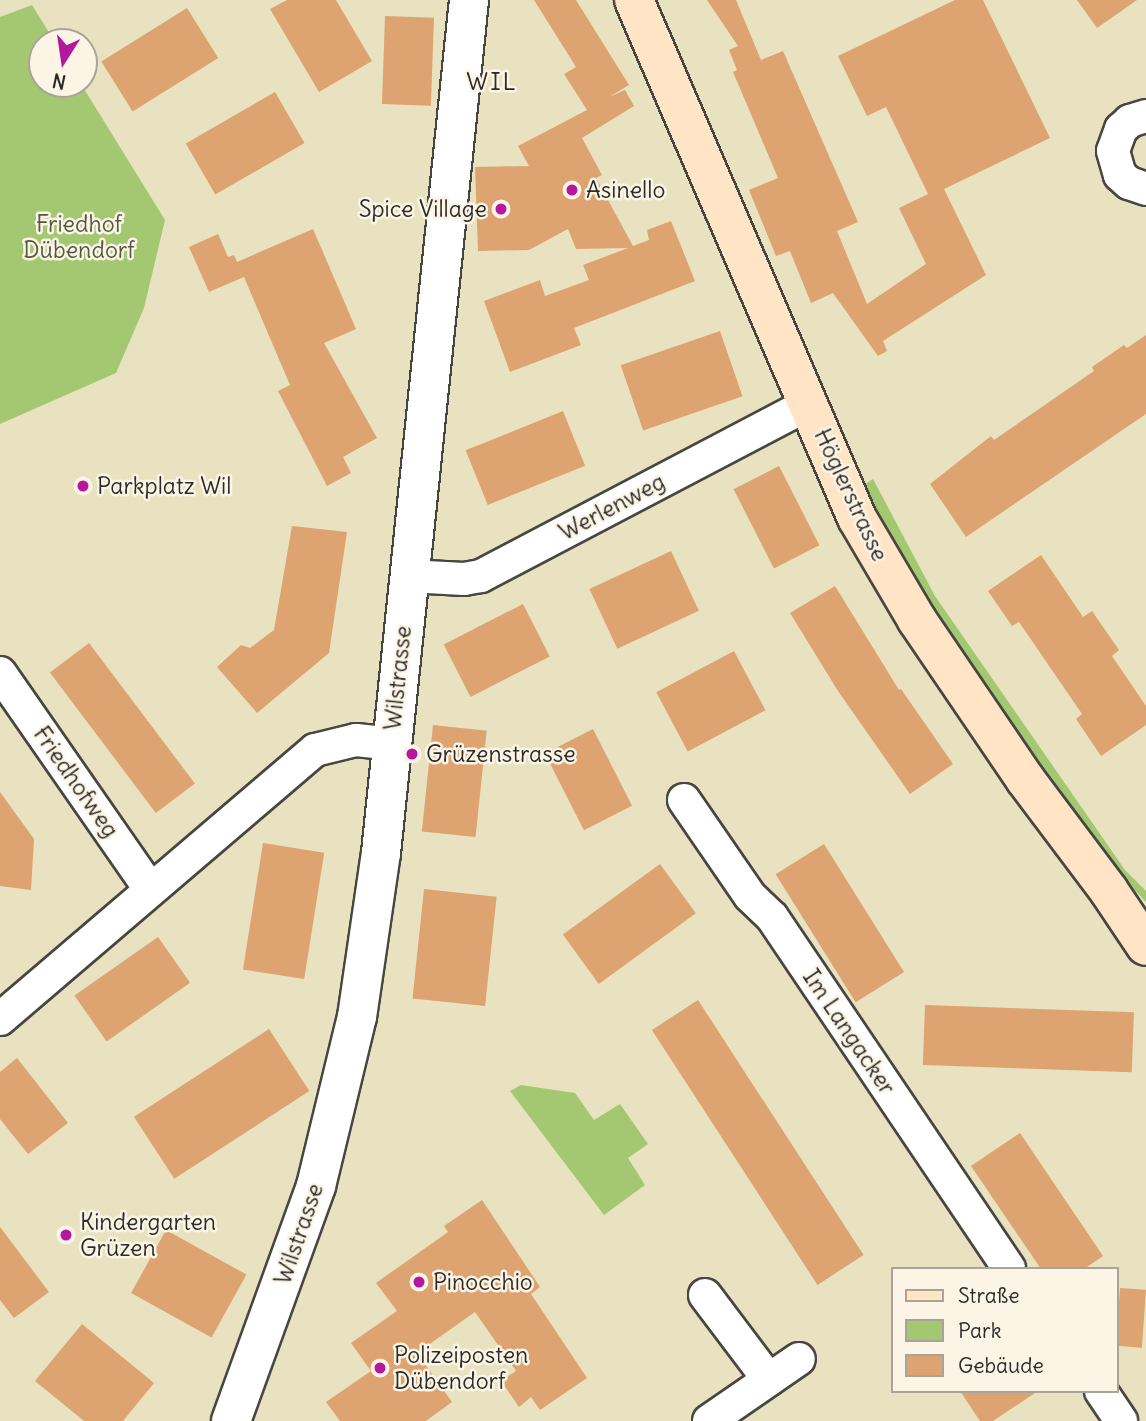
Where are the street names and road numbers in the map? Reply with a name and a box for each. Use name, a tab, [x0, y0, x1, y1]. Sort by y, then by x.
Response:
street label: Höglerstrasse	[808, 424, 894, 566]
street label: Werlenweg	[554, 468, 670, 546]
street label: Wilstrasse	[379, 624, 417, 732]
street label: Friedhofweg	[28, 721, 124, 843]
street label: Im Langacker	[797, 964, 901, 1100]
street label: Wilstrasse	[269, 1180, 329, 1288]

